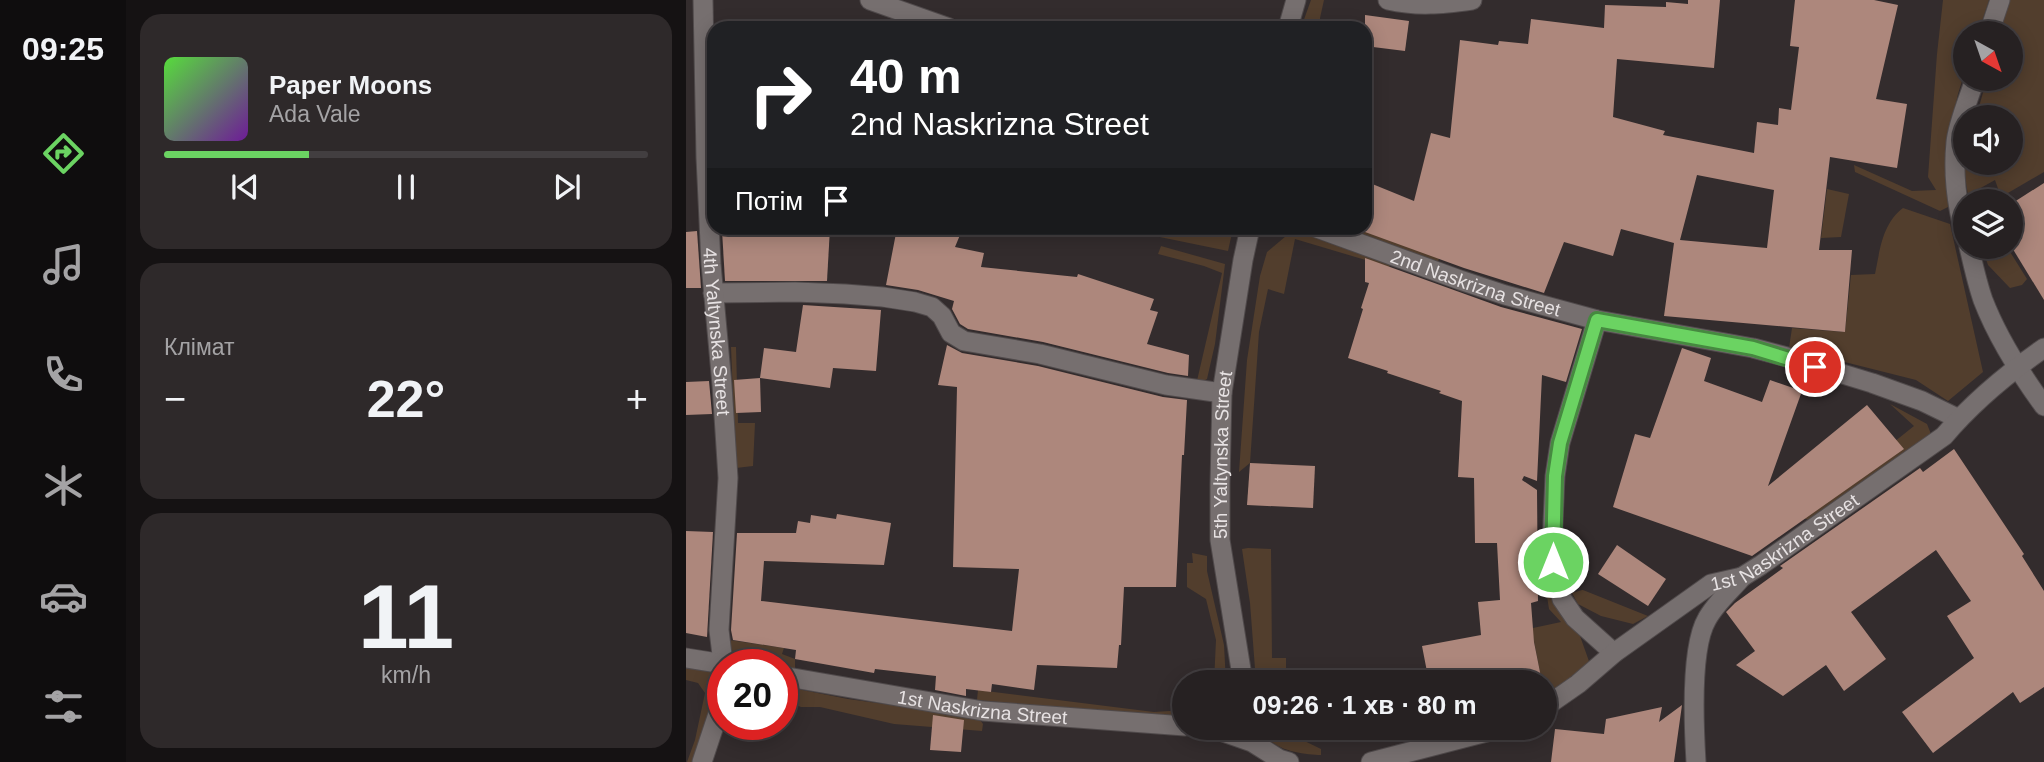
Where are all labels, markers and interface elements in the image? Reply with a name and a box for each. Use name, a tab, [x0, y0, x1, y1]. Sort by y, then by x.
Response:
north arrow	[1953, 21, 2023, 91]
map controls	[1953, 21, 2023, 259]
text: 09:25	[22, 31, 104, 67]
icon: right	[735, 49, 826, 140]
text: 40 m	[850, 49, 962, 103]
text: Paper Moons	[269, 70, 432, 100]
text: Ada Vale	[269, 101, 361, 127]
button: sound	[1953, 105, 2023, 175]
text: 2nd Naskrizna Street	[850, 106, 1149, 142]
icon: directions	[39, 129, 88, 178]
icon: previous	[226, 168, 264, 206]
icon: pause	[387, 168, 425, 206]
icon: next	[548, 168, 586, 206]
icon: arrive	[817, 182, 855, 220]
text: Потім	[735, 186, 803, 216]
button: layers	[1953, 189, 2023, 259]
icon: music	[39, 240, 88, 289]
street label: 2nd Naskrizna Street	[1388, 245, 1564, 320]
street label: 4th Yaltynska Street	[700, 247, 734, 417]
text: Клімат	[164, 334, 235, 360]
pin	[1785, 337, 1845, 397]
icon: arrive	[1796, 348, 1834, 386]
icon: phone	[39, 350, 88, 399]
street label: 5th Yaltynska Street	[1209, 369, 1236, 539]
text: 22°	[367, 370, 445, 428]
text: −	[164, 378, 186, 420]
text: +	[626, 378, 648, 420]
icon: climate	[39, 461, 88, 510]
street label: 1st Naskrizna Street	[1708, 489, 1863, 594]
position arrow	[1516, 525, 1590, 599]
text: 11	[358, 566, 454, 667]
icon: car	[39, 572, 88, 621]
speed limit sign: 20	[707, 649, 798, 740]
text: km/h	[381, 662, 431, 688]
icon: filters	[39, 682, 88, 731]
street label: 1st Naskrizna Street	[896, 686, 1069, 728]
text: 09:26 · 1 хв · 80 m	[1252, 690, 1477, 720]

